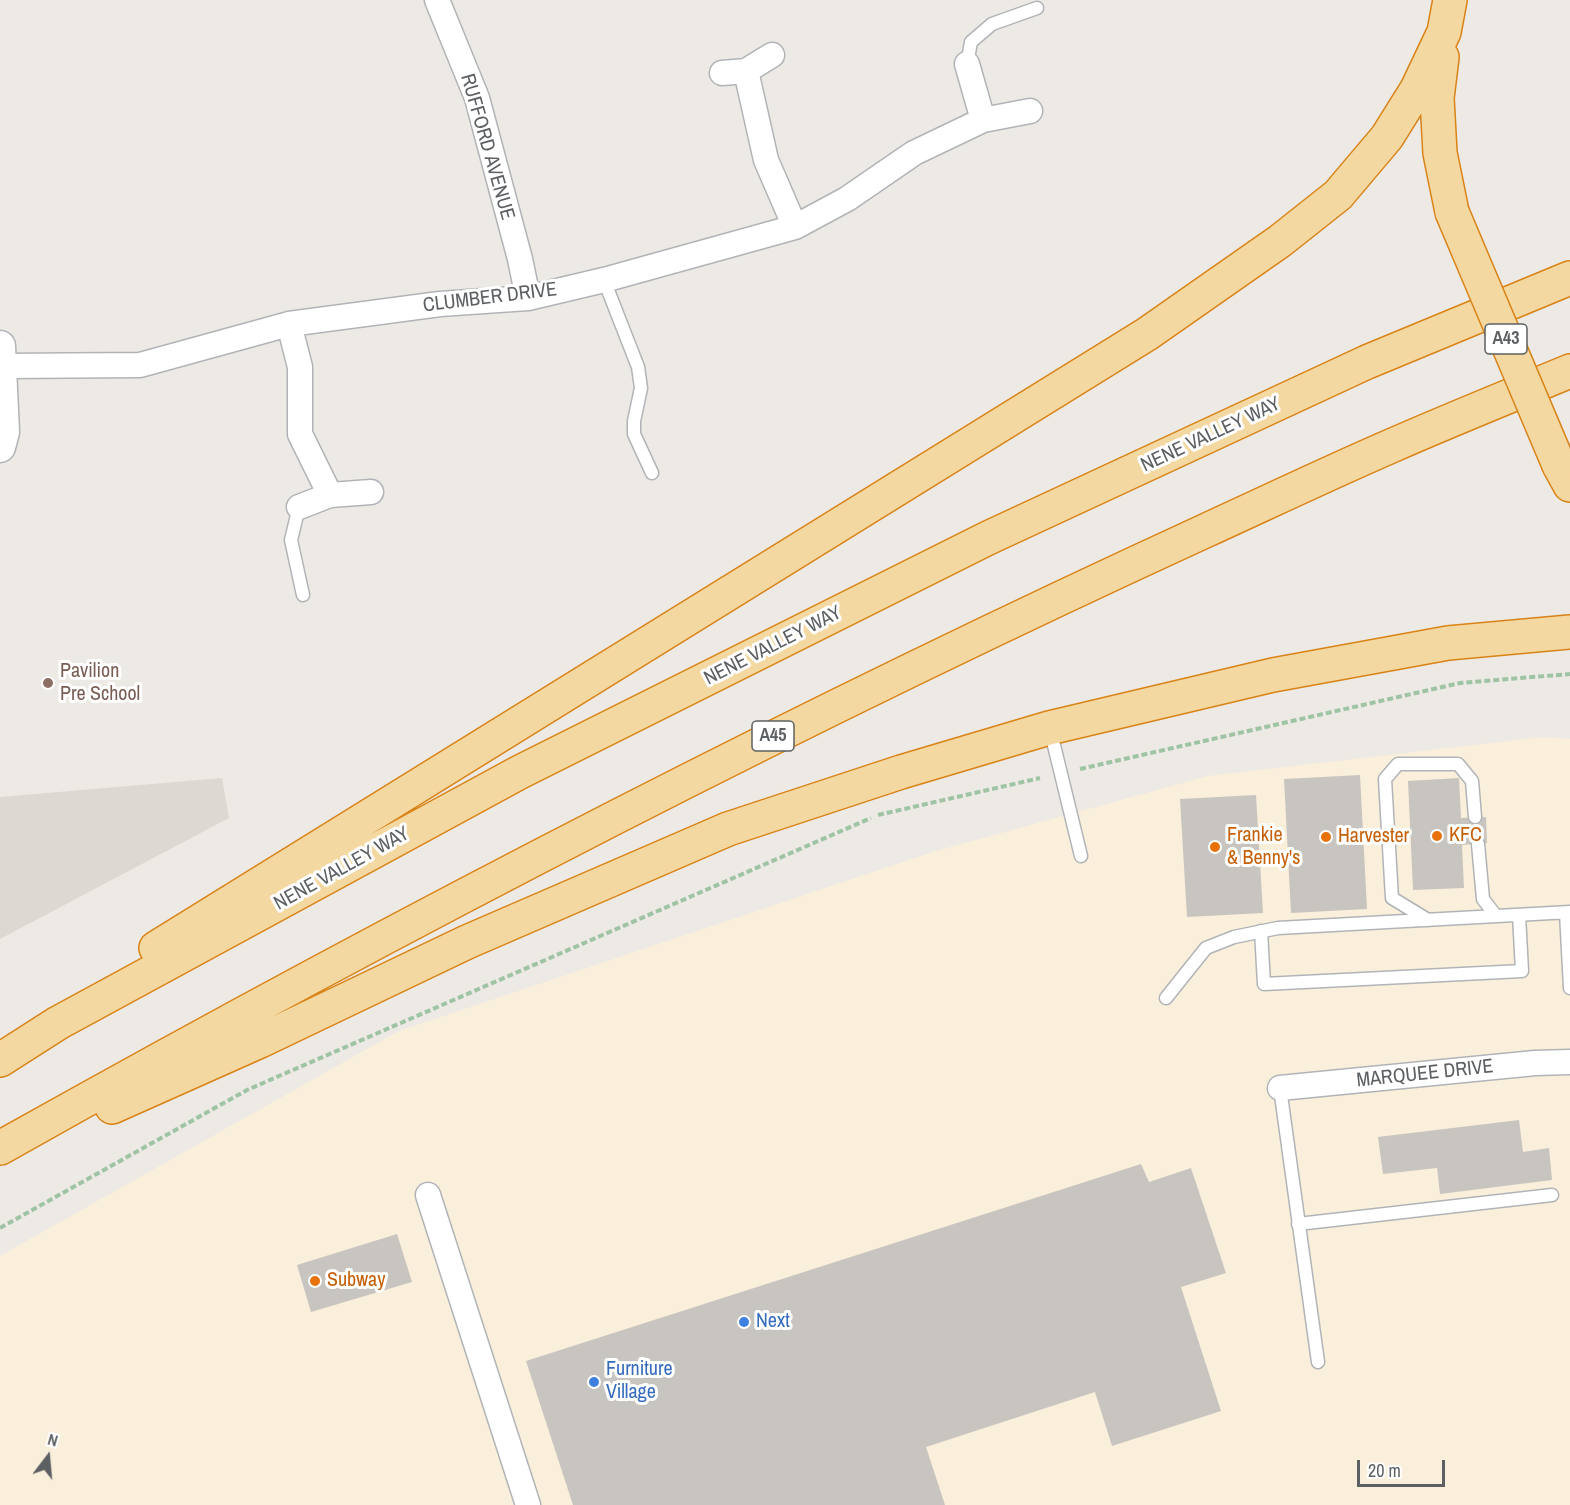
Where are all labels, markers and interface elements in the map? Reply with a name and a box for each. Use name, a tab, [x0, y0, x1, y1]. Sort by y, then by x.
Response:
street label: RUFFORD AVENUE	[455, 71, 519, 223]
street label: CLUMBER DRIVE	[422, 278, 558, 318]
road number: A43	[1485, 324, 1527, 354]
street label: NENE VALLEY WAY	[1137, 392, 1285, 478]
street label: NENE VALLEY WAY	[700, 601, 846, 691]
place label: Pavilion Pre School	[60, 660, 140, 707]
marker: Pavilion Pre School	[41, 676, 55, 690]
road number: A45	[752, 721, 794, 751]
street label: NENE VALLEY WAY	[270, 822, 414, 916]
place label: Frankie & Benny's	[1227, 824, 1300, 871]
place label: KFC	[1449, 824, 1482, 848]
place label: Harvester	[1338, 825, 1409, 849]
marker: KFC	[1430, 829, 1444, 843]
marker: Harvester	[1319, 830, 1333, 844]
marker: Frankie & Benny's	[1208, 840, 1222, 854]
street label: MARQUEE DRIVE	[1355, 1055, 1495, 1093]
place label: Subway	[327, 1269, 385, 1293]
marker: Subway	[308, 1274, 322, 1288]
place label: Next	[756, 1310, 790, 1334]
marker: Next	[737, 1315, 751, 1329]
place label: Furniture Village	[606, 1358, 673, 1405]
marker: Furniture Village	[587, 1375, 601, 1389]
north arrow	[18, 1427, 78, 1487]
text: N	[45, 1428, 61, 1452]
scale bar	[1360, 1448, 1448, 1486]
text: 20 m	[1368, 1458, 1401, 1483]

